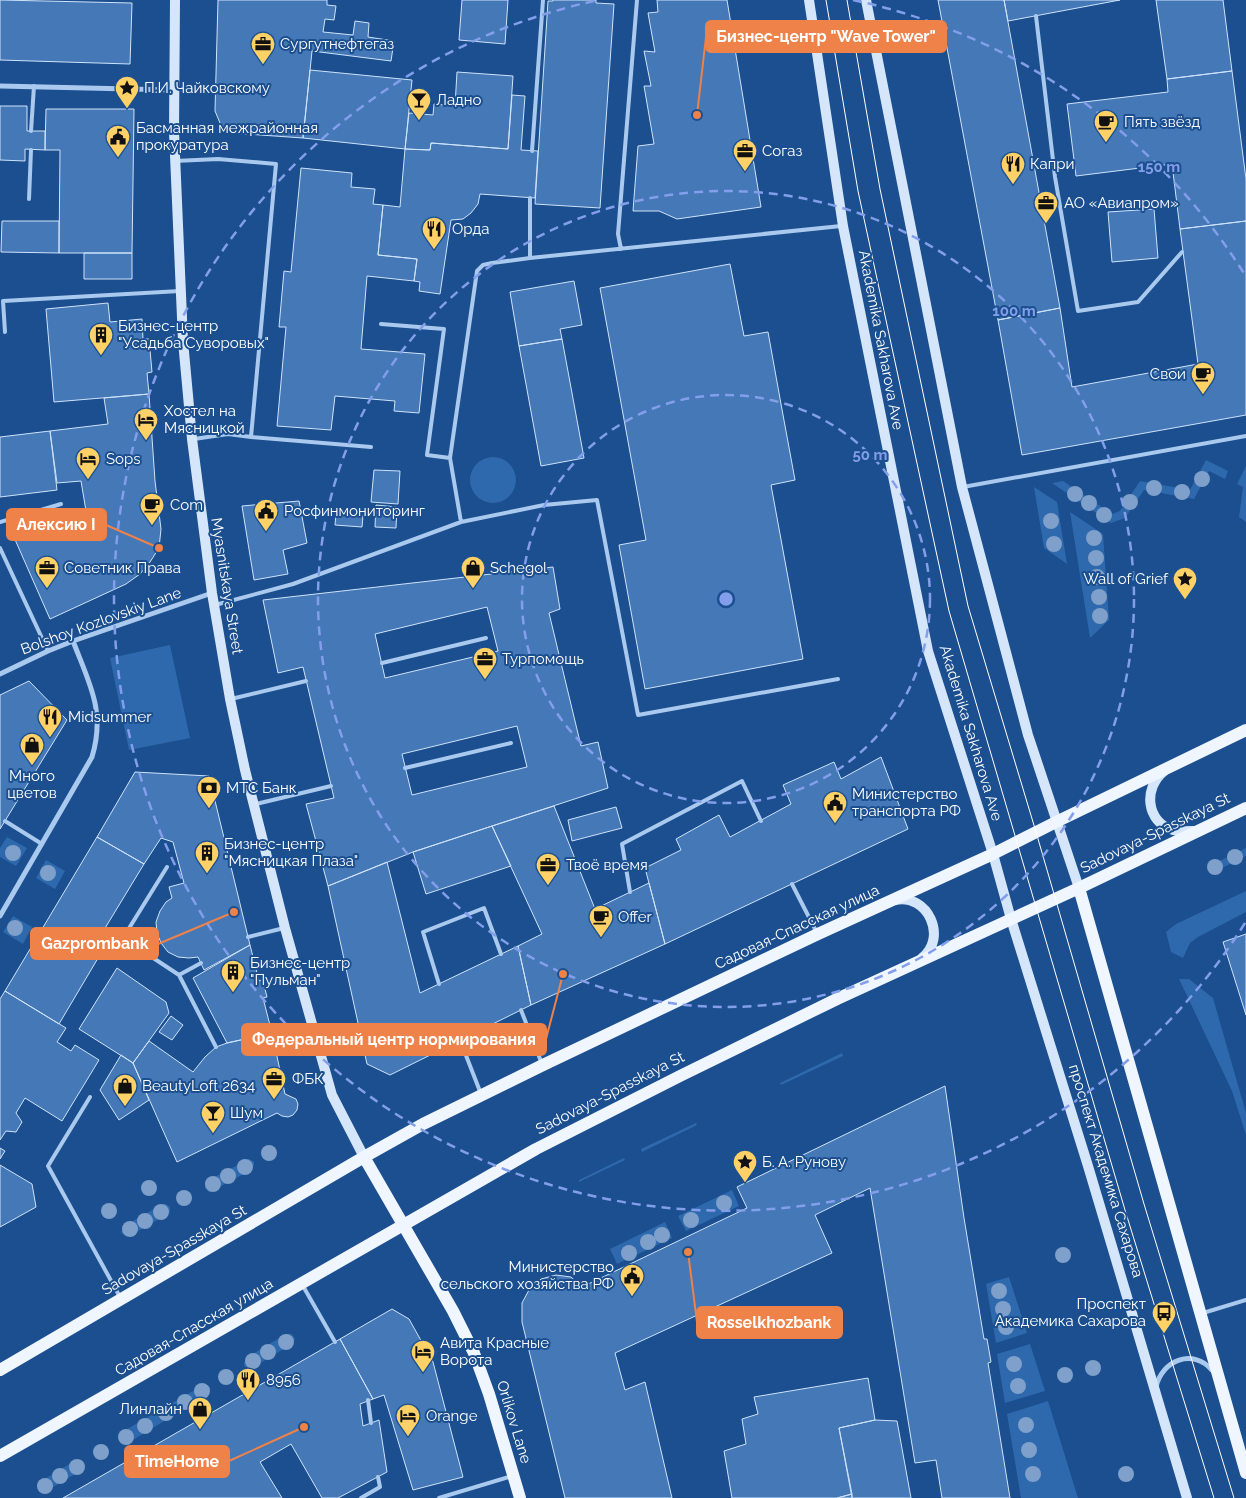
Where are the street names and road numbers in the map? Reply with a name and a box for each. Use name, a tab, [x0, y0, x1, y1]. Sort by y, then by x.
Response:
street label: Akademika Sakharova Ave	[855, 249, 907, 432]
street label: Myasnitskaya Street	[207, 516, 247, 656]
street label: Bolshoy Kozlovskiy Lane	[18, 583, 184, 658]
street label: Akademika Sakharova Ave	[936, 643, 1006, 823]
street label: Sadovaya-Spasskaya St	[1077, 789, 1233, 877]
street label: Садовая-Спасская улица	[712, 881, 882, 973]
street label: Sadovaya-Spasskaya St	[533, 1048, 687, 1138]
street label: проспект Академика Сахарова	[1065, 1062, 1147, 1280]
street label: Sadovaya-Spasskaya St	[98, 1201, 250, 1299]
street label: Садовая-Спасская улица	[112, 1274, 276, 1380]
street label: Orlikov Lane	[493, 1378, 535, 1466]

